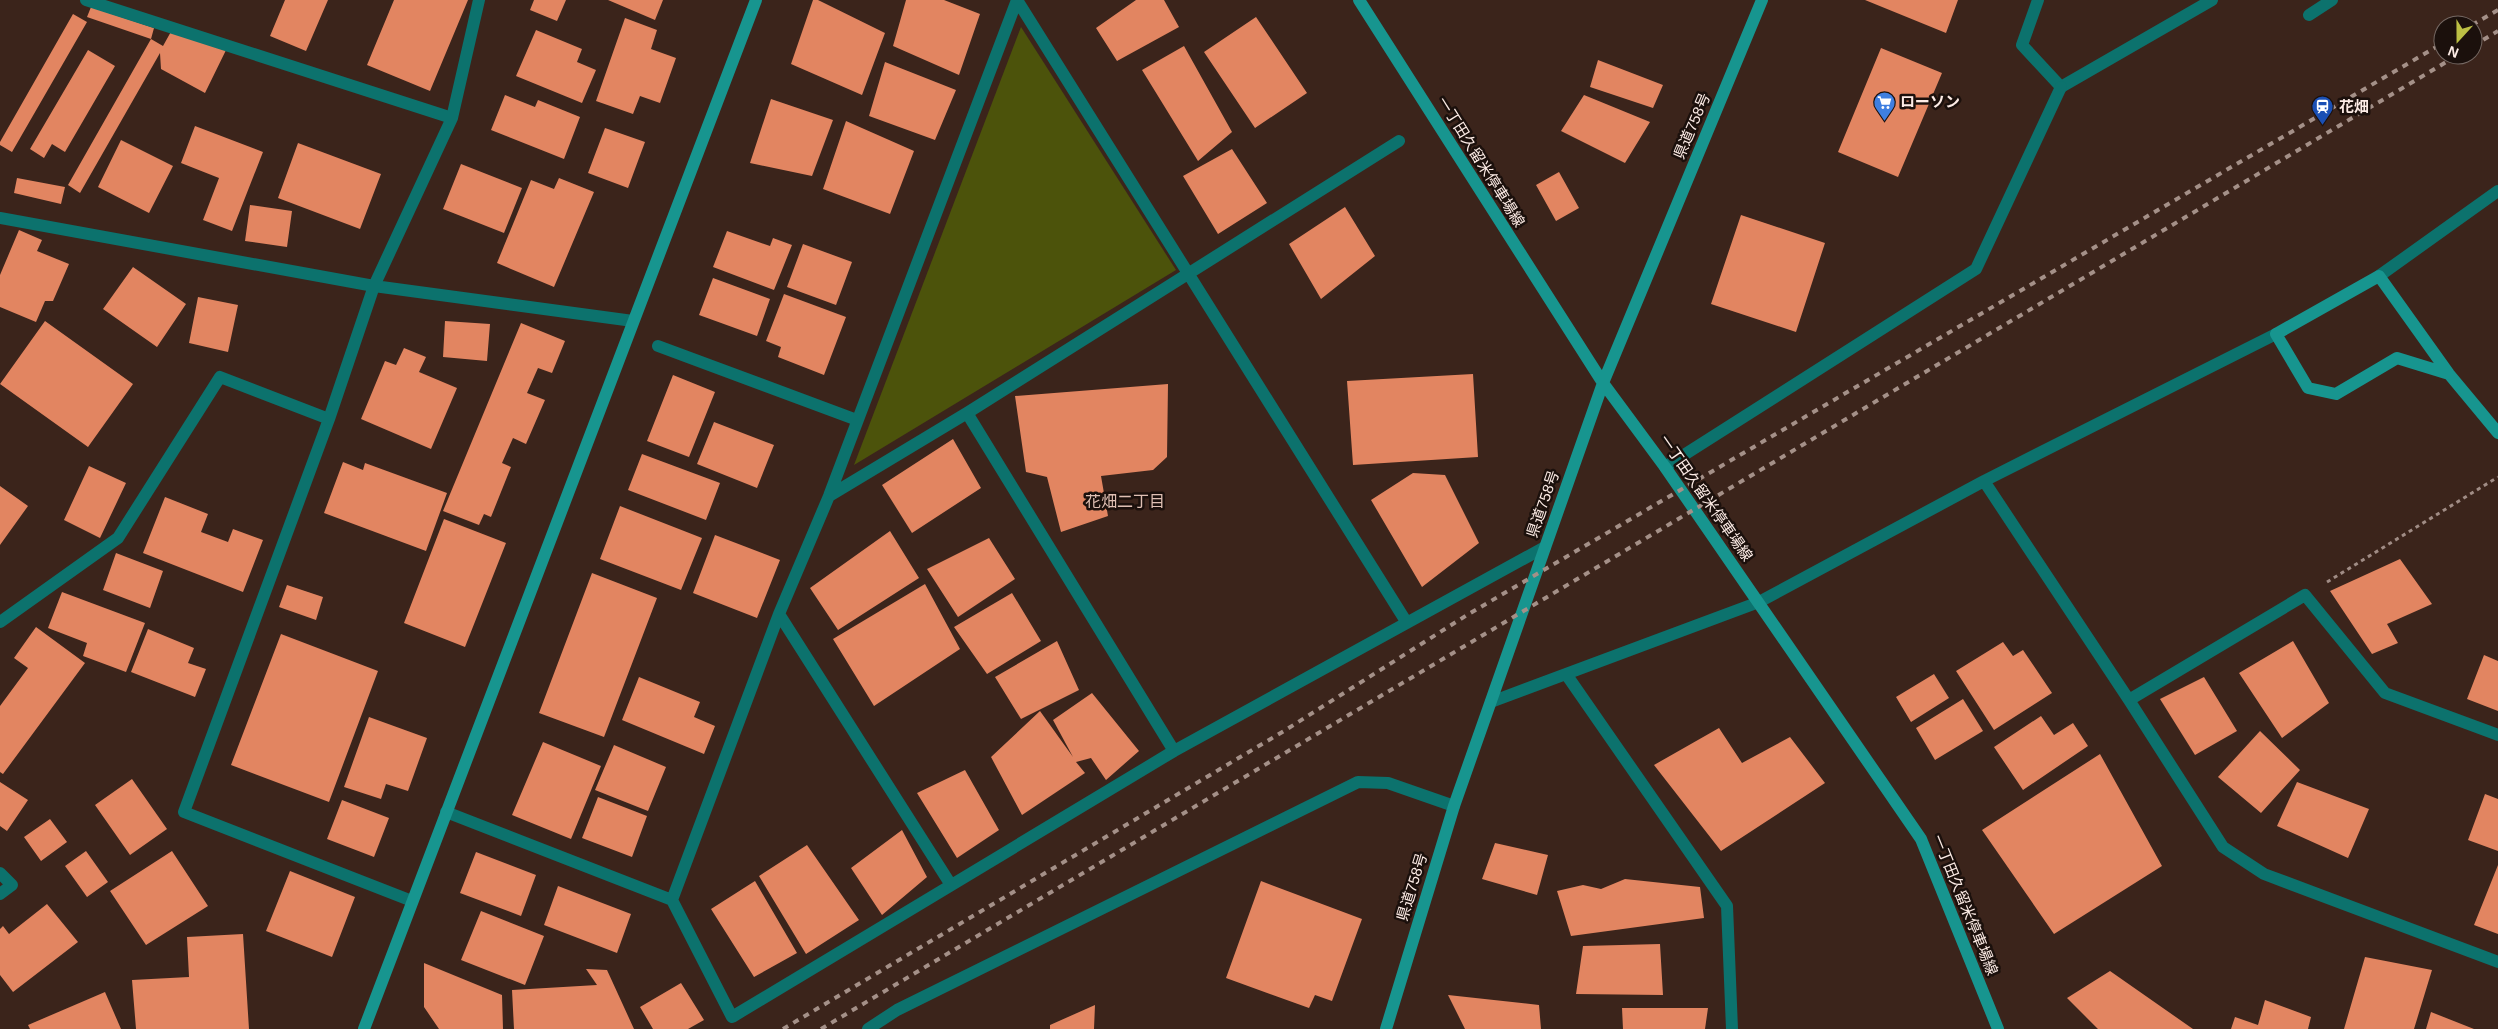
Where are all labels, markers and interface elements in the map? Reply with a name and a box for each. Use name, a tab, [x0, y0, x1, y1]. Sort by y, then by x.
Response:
north arrow	[2433, 15, 2483, 65]
text: N	[2446, 43, 2461, 61]
street label: 県道758号	[1670, 90, 1713, 161]
supermarket icon: ローソン	[1872, 90, 1896, 121]
place label: ローソン	[1900, 93, 1960, 110]
street label: 一丁田久留米停車場線	[1434, 94, 1528, 230]
station icon: 花畑	[2311, 95, 2335, 126]
place label: 花畑	[2339, 98, 2369, 115]
street label: 一丁田久留米停車場線	[1656, 431, 1756, 564]
street label: 県道758号	[1523, 468, 1562, 540]
district label: 花畑二丁目	[1085, 493, 1165, 510]
street label: 一丁田久留米停車場線	[1929, 832, 2001, 978]
street label: 県道758号	[1393, 851, 1430, 923]

